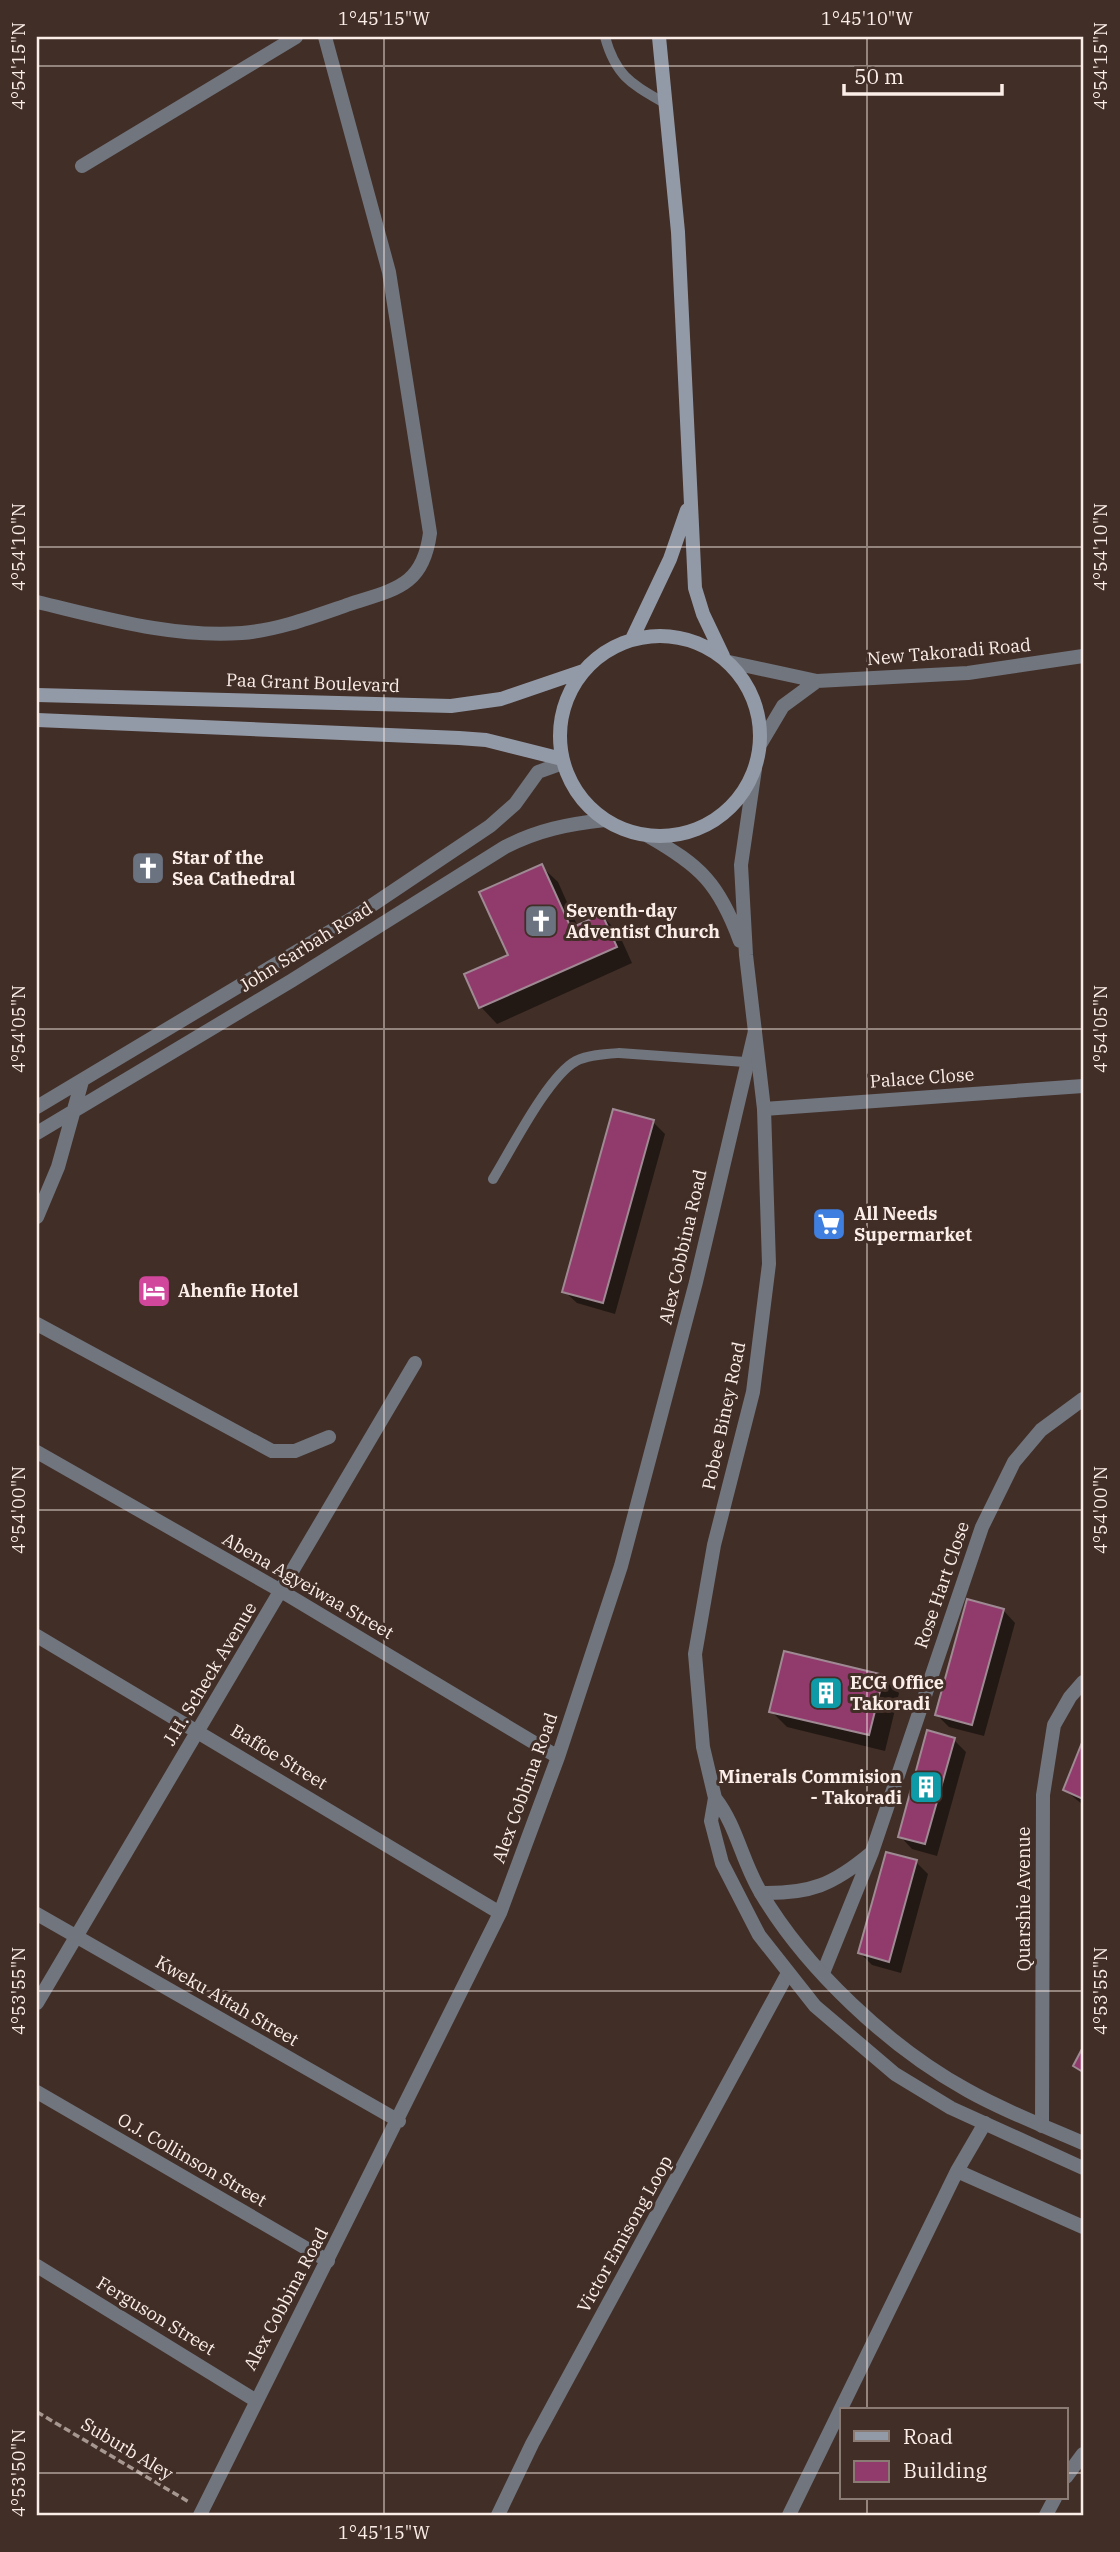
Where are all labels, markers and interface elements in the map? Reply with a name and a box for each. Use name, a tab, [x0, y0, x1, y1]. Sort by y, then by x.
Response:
text: 1°45'15"W	[338, 7, 431, 30]
text: 1°45'10"W	[821, 7, 914, 30]
text: 4°54'15"N	[7, 22, 30, 110]
text: 4°54'15"N	[1089, 22, 1112, 110]
scale bar	[844, 52, 1001, 96]
text: 50 m	[854, 62, 904, 90]
text: 4°54'10"N	[7, 503, 30, 591]
text: 4°54'10"N	[1089, 503, 1112, 591]
street label: New Takoradi Road	[866, 633, 1032, 670]
street label: Paa Grant Boulevard	[226, 668, 400, 697]
place label: Star of the Sea Cathedral	[172, 846, 295, 890]
church icon: Star of the Sea Cathedral	[129, 849, 167, 887]
street label: John Sarbah Road	[235, 896, 377, 997]
place label: Seventh-day Adventist Church	[566, 899, 720, 943]
church icon: Seventh-day Adventist Church	[522, 902, 560, 940]
text: 4°54'05"N	[7, 985, 30, 1073]
text: 4°54'05"N	[1089, 985, 1112, 1073]
street label: Palace Close	[869, 1062, 975, 1093]
street label: Alex Cobbina Road	[653, 1167, 712, 1327]
place label: All Needs Supermarket	[854, 1202, 972, 1246]
supermarket icon: All Needs Supermarket	[810, 1205, 848, 1243]
hotel icon: Ahenfie Hotel	[135, 1272, 173, 1310]
place label: Ahenfie Hotel	[178, 1279, 299, 1302]
street label: Pobee Biney Road	[697, 1340, 750, 1492]
text: 4°54'00"N	[7, 1466, 30, 1554]
text: 4°54'00"N	[1089, 1466, 1112, 1554]
street label: Rose Hart Close	[909, 1518, 974, 1651]
street label: Abena Agyeiwaa Street	[219, 1527, 398, 1644]
street label: J.H. Scheck Avenue	[158, 1598, 261, 1750]
place label: ECG Office Takoradi	[850, 1671, 944, 1715]
building icon: ECG Office Takoradi	[807, 1674, 845, 1712]
street label: Alex Cobbina Road	[487, 1709, 562, 1866]
street label: Baffoe Street	[227, 1719, 332, 1794]
place label: Minerals Commision - Takoradi	[719, 1765, 902, 1809]
building icon: Minerals Commision - Takoradi	[907, 1768, 945, 1806]
street label: Quarshie Avenue	[1012, 1827, 1035, 1971]
text: 4°53'55"N	[7, 1947, 30, 2035]
text: 4°53'55"N	[1089, 1947, 1112, 2035]
street label: Kweku Attah Street	[151, 1950, 303, 2051]
street label: O.J. Collinson Street	[114, 2108, 271, 2212]
street label: Victor Emisong Loop	[572, 2151, 677, 2316]
street label: Alex Cobbina Road	[238, 2223, 333, 2374]
street label: Ferguson Street	[93, 2271, 220, 2360]
legend	[840, 2408, 1068, 2500]
street label: Suburb Aley	[77, 2412, 178, 2485]
text: Road	[903, 2422, 953, 2450]
text: 4°53'50"N	[7, 2429, 30, 2517]
text: Building	[903, 2456, 988, 2484]
text: 1°45'15"W	[338, 2521, 431, 2544]

